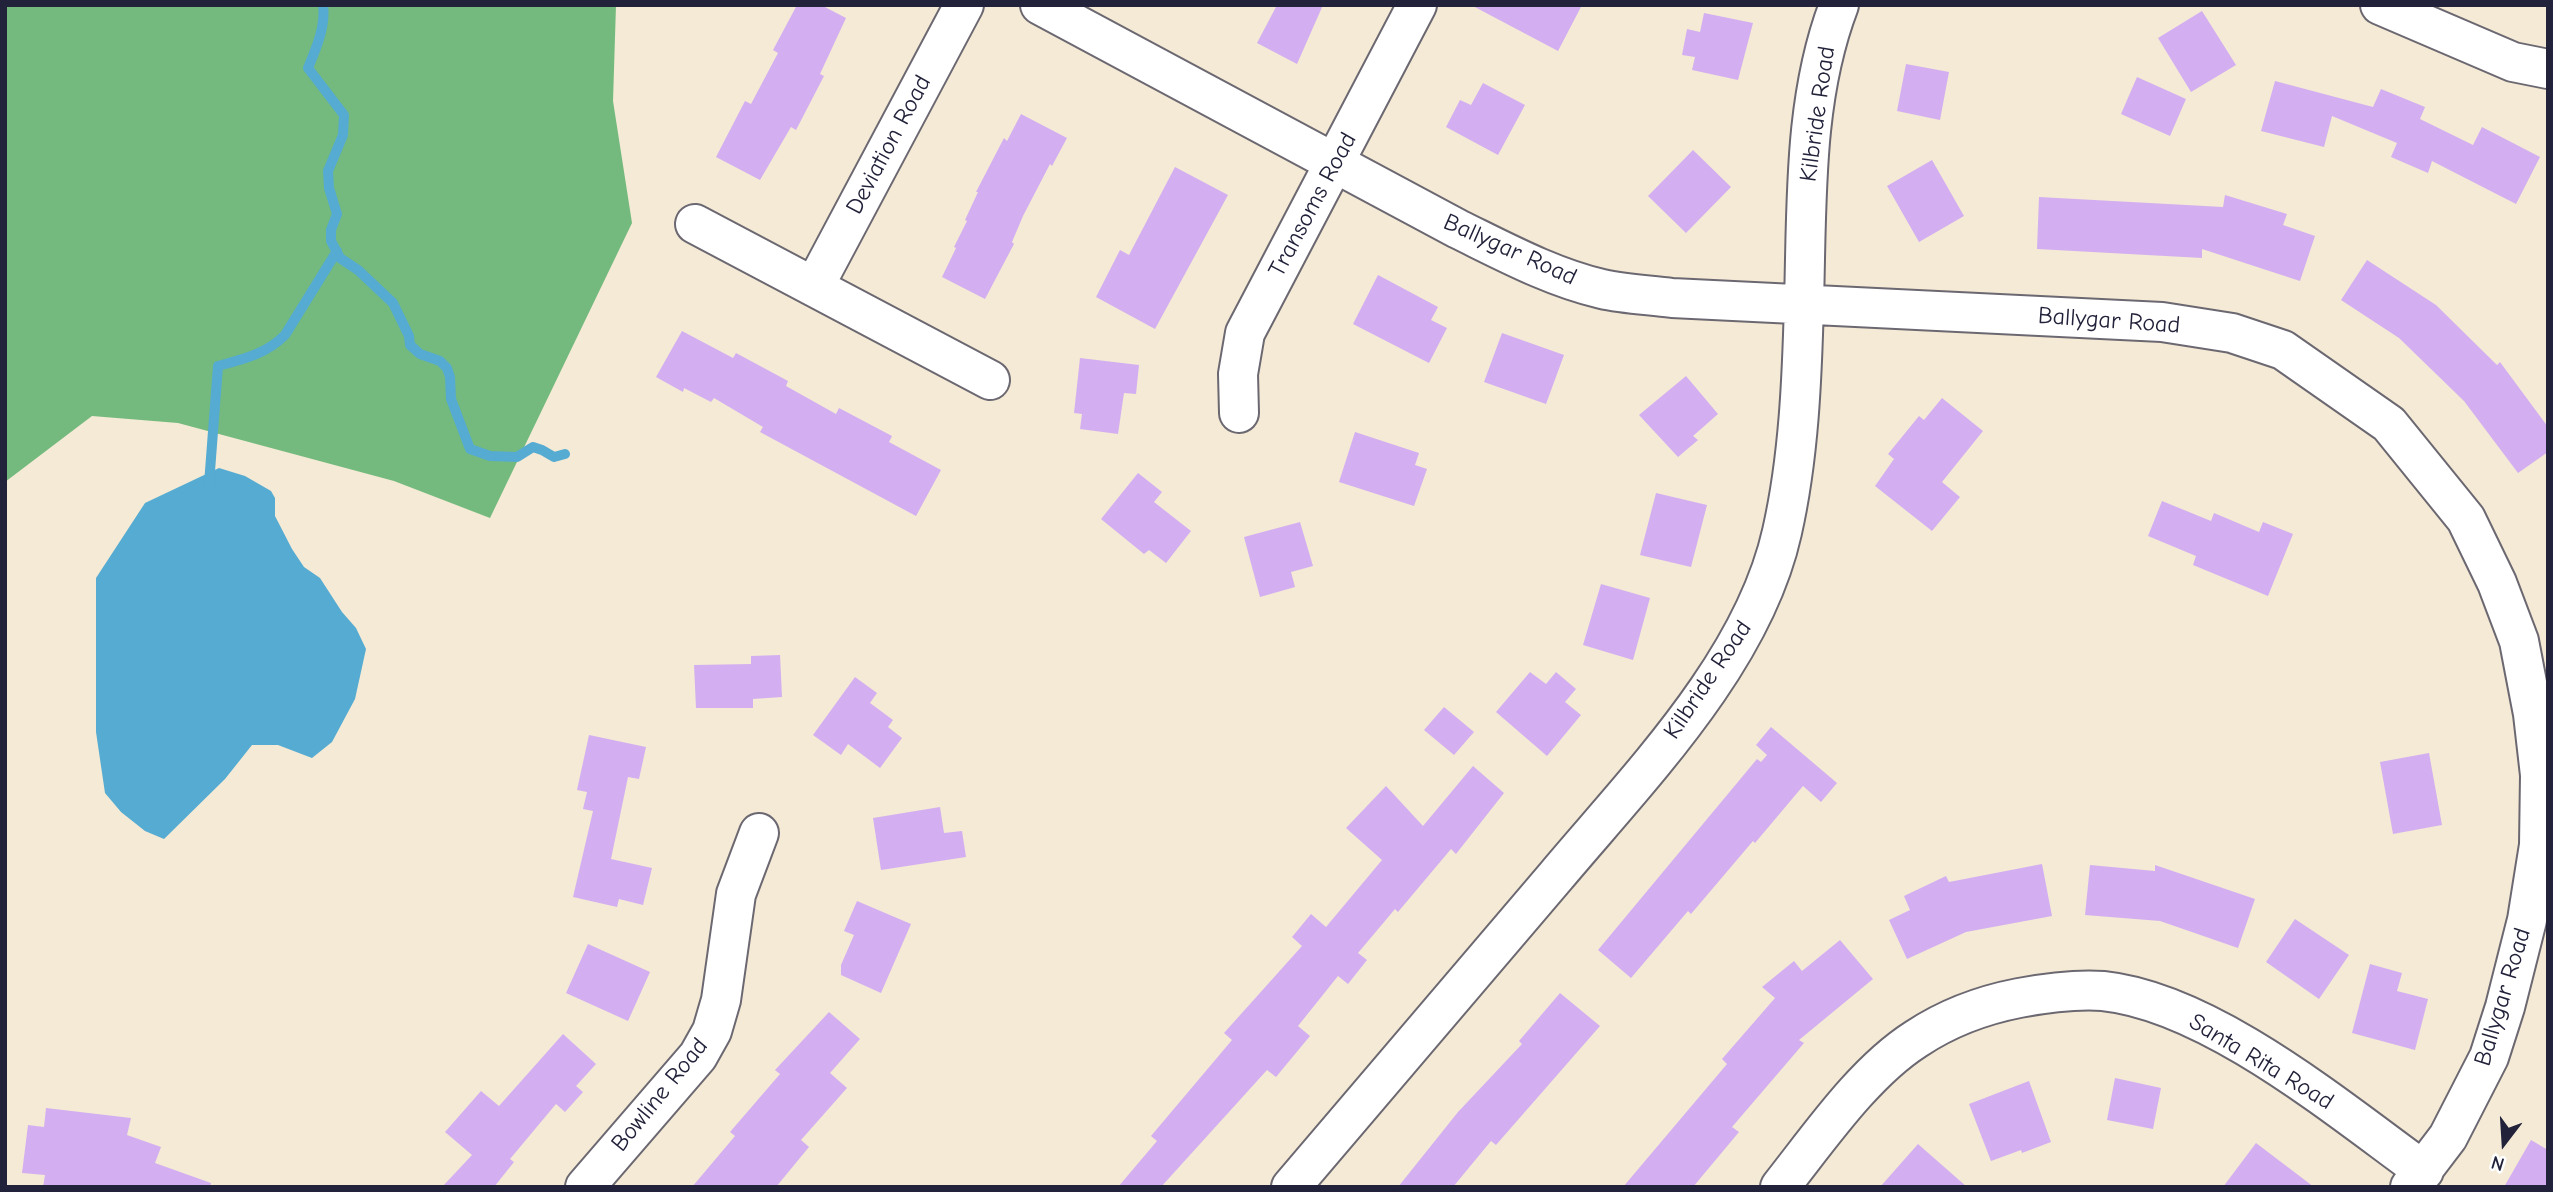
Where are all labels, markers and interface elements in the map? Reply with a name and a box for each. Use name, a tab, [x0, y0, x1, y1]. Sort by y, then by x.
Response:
street label: Kilbride Road	[1794, 44, 1842, 184]
street label: Deviation Road	[840, 71, 938, 219]
street label: Transoms Road	[1263, 128, 1363, 282]
street label: Ballygar Road	[1439, 208, 1581, 292]
street label: Ballygar Road	[2037, 302, 2181, 340]
street label: Kilbride Road	[1658, 615, 1758, 745]
street label: Ballygar Road	[2468, 925, 2538, 1069]
street label: Santa Rita Road	[2183, 1008, 2339, 1116]
street label: Bowline Road	[606, 1032, 714, 1158]
north arrow	[2469, 1108, 2539, 1178]
text: N	[2489, 1151, 2507, 1175]

